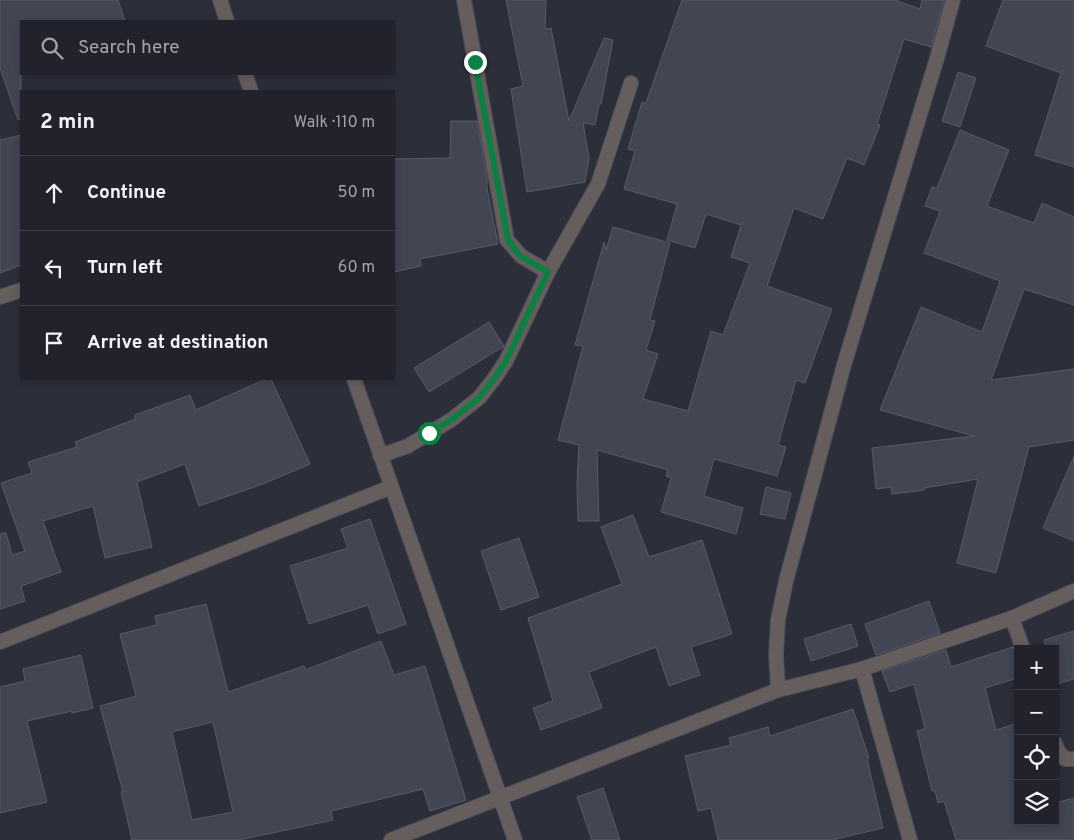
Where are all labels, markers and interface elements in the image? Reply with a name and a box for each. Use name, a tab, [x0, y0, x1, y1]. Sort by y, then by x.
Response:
search box	[20, 20, 395, 75]
icon: search	[38, 34, 66, 62]
text: Search here	[78, 36, 180, 60]
route end	[464, 51, 487, 74]
text: 2 min	[40, 109, 95, 136]
text: Walk · 110 m	[294, 113, 375, 133]
icon: ahead	[40, 179, 68, 207]
text: Continue	[87, 181, 166, 205]
text: 50 m	[338, 183, 375, 203]
icon: left	[40, 254, 68, 282]
text: Turn left	[87, 256, 163, 280]
text: 60 m	[338, 258, 375, 278]
icon: arrive	[40, 329, 68, 357]
text: Arrive at destination	[87, 331, 268, 355]
route start	[418, 422, 441, 445]
map controls	[1014, 645, 1059, 825]
button: +	[1014, 645, 1059, 690]
button: −	[1014, 690, 1059, 735]
button: locate	[1014, 735, 1059, 780]
button: layers	[1014, 780, 1059, 825]

